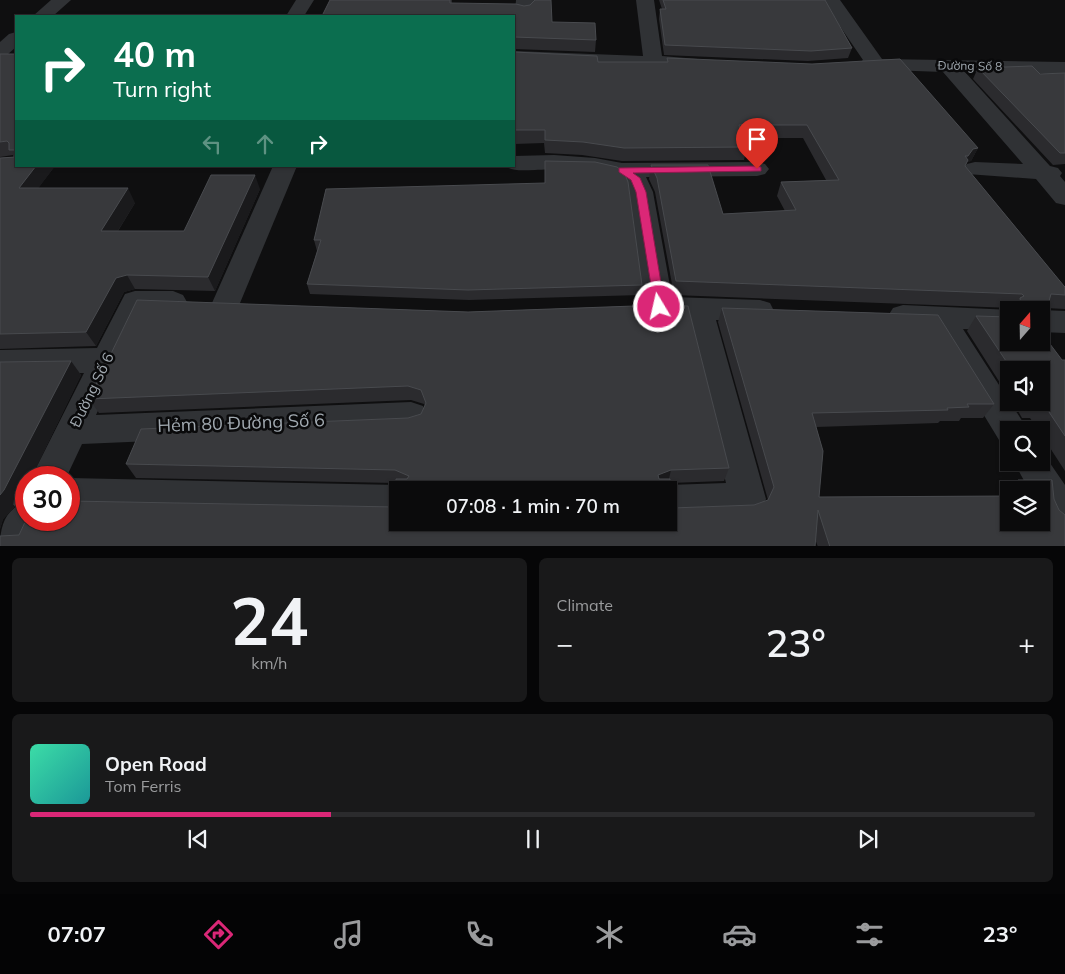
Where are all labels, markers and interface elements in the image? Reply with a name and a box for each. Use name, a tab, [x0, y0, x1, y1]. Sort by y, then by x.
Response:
text: 40 m	[113, 32, 196, 76]
icon: right	[30, 35, 95, 100]
street label: Đường Số 8	[937, 57, 1003, 74]
text: Turn right	[113, 75, 211, 103]
pin	[736, 118, 778, 169]
icon: arrive	[743, 125, 771, 153]
icon: left	[198, 130, 226, 158]
icon: ahead	[251, 130, 279, 158]
icon: right	[304, 130, 332, 158]
position arrow	[632, 280, 684, 332]
north arrow	[1000, 301, 1050, 351]
map controls	[1000, 301, 1050, 531]
street label: Đường Số 6	[65, 349, 118, 430]
button: sound	[1000, 361, 1050, 411]
street label: Hẻm 80 Đường Số 6	[157, 408, 325, 437]
button: search	[1000, 421, 1050, 471]
speed limit sign: 30	[15, 466, 80, 531]
button: layers	[1000, 481, 1050, 531]
text: 07:08 · 1 min · 70 m	[446, 494, 620, 518]
text: 24	[230, 580, 308, 661]
text: Climate	[557, 595, 613, 615]
text: 23°	[766, 619, 826, 667]
text: −	[557, 626, 573, 661]
text: +	[1018, 626, 1035, 661]
text: km/h	[251, 653, 287, 673]
text: Open Road	[105, 752, 207, 776]
text: Tom Ferris	[105, 776, 182, 796]
icon: previous	[184, 825, 212, 853]
icon: pause	[519, 825, 547, 853]
icon: next	[854, 825, 882, 853]
icon: directions	[201, 917, 236, 952]
icon: music	[331, 917, 366, 952]
icon: phone	[462, 917, 497, 952]
icon: climate	[592, 917, 627, 952]
icon: car	[722, 917, 757, 952]
icon: filters	[852, 917, 887, 952]
text: 07:07	[48, 920, 106, 948]
text: 23°	[983, 920, 1017, 948]

